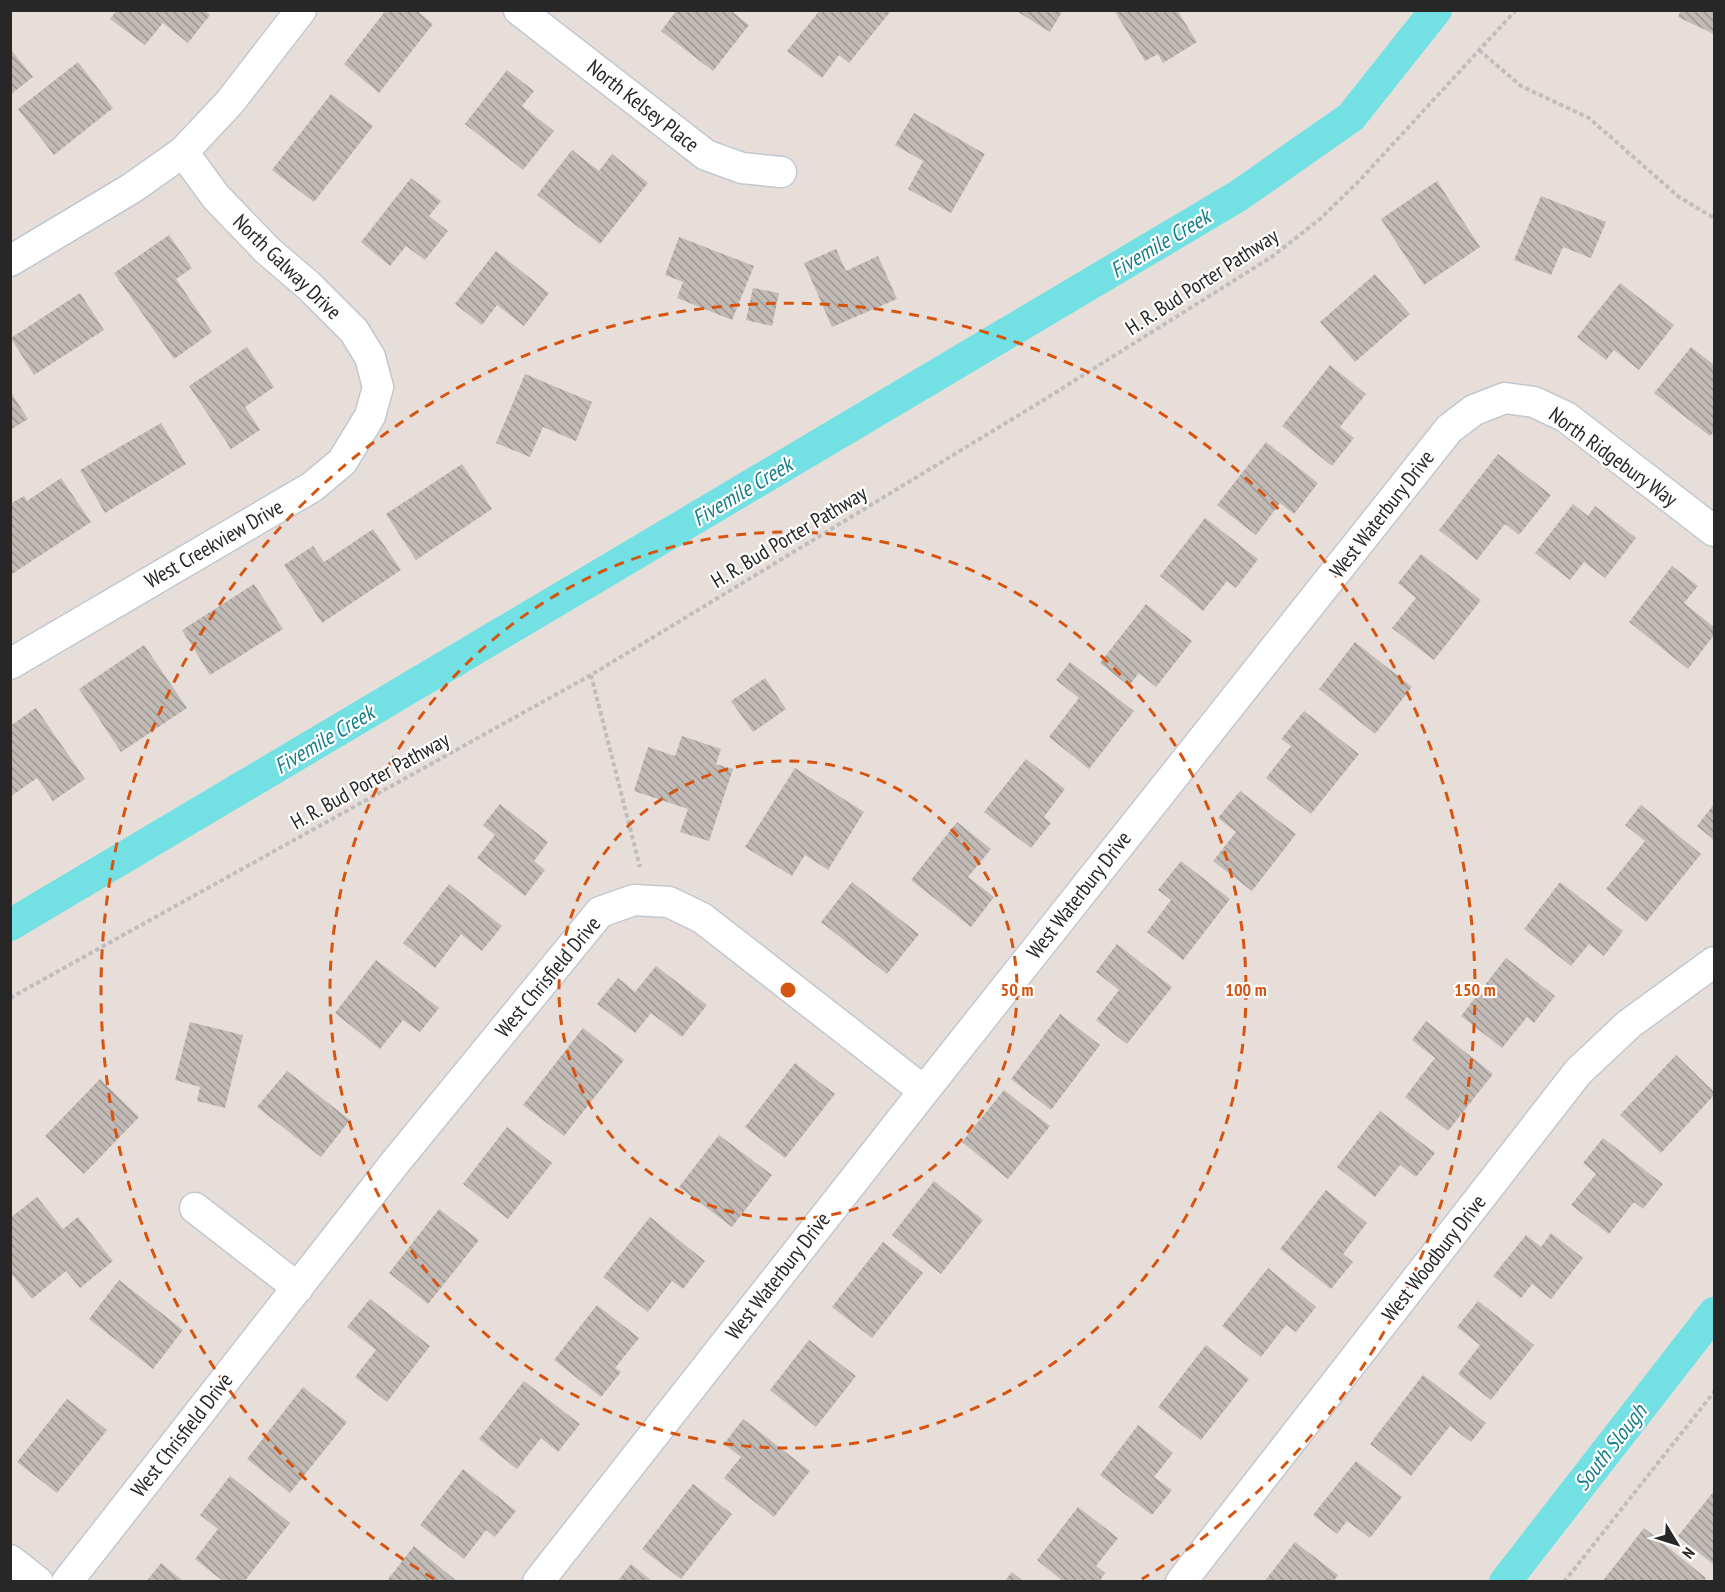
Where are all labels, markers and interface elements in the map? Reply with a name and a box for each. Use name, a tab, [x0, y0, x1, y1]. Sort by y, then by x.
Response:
street label: North Kelsey Place	[582, 53, 705, 158]
water label: Fivemile Creek	[1105, 201, 1217, 284]
street label: North Galway Drive	[227, 208, 347, 325]
street label: H. R. Bud Porter Pathway	[1120, 222, 1283, 341]
street label: North Ridgebury Way	[1544, 401, 1683, 512]
street label: West Waterbury Drive	[1323, 444, 1440, 583]
water label: Fivemile Creek	[687, 449, 799, 532]
street label: H. R. Bud Porter Pathway	[706, 479, 872, 594]
street label: West Creekview Drive	[140, 493, 288, 594]
water label: Fivemile Creek	[269, 697, 381, 780]
street label: H. R. Bud Porter Pathway	[286, 726, 454, 835]
street label: West Waterbury Drive	[1020, 825, 1137, 964]
street label: West Chrisfield Drive	[489, 911, 606, 1043]
text: 50 m	[1001, 978, 1033, 1001]
text: 100 m	[1225, 978, 1267, 1001]
text: 150 m	[1454, 978, 1496, 1001]
centre of rings	[778, 980, 798, 1000]
street label: West Woodbury Drive	[1376, 1189, 1491, 1326]
street label: West Waterbury Drive	[719, 1206, 836, 1345]
street label: West Chrisfield Drive	[125, 1367, 238, 1502]
water label: South Slough	[1568, 1397, 1653, 1496]
north arrow	[1647, 1514, 1707, 1574]
text: N	[1678, 1544, 1699, 1563]

